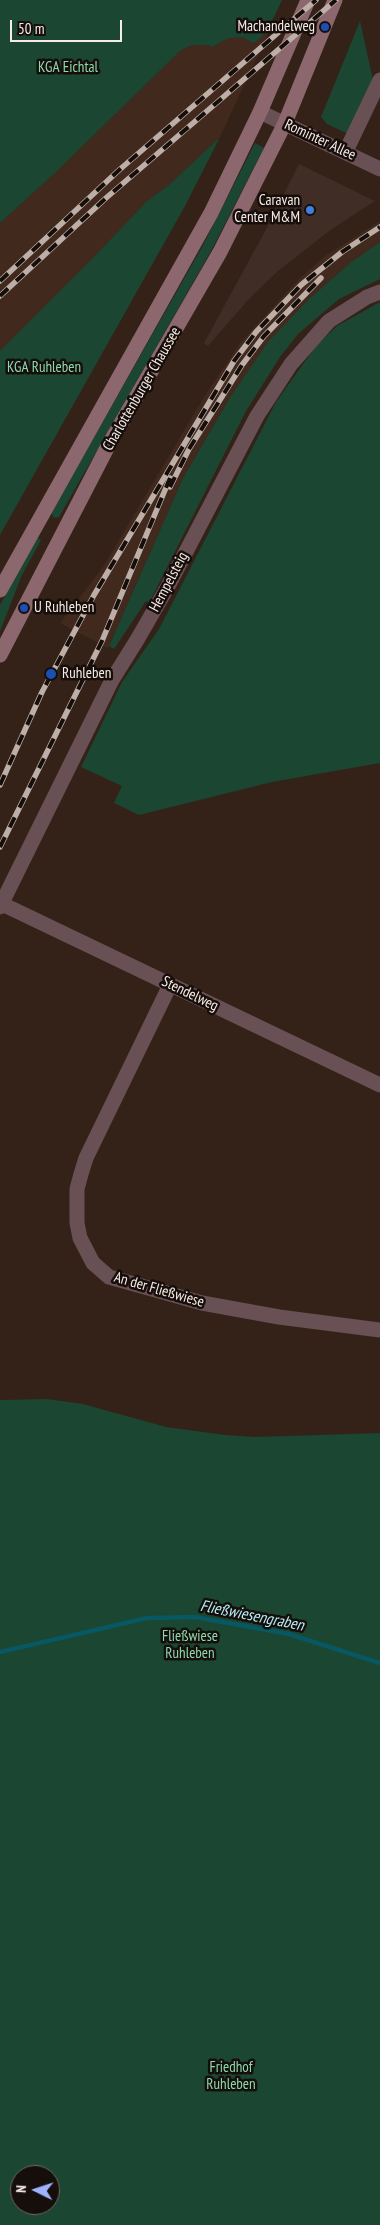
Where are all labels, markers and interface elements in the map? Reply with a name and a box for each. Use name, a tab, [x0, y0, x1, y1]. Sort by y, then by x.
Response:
scale bar	[12, 10, 125, 42]
place label: Machandelweg	[237, 18, 315, 36]
text: 50 m	[18, 19, 44, 38]
marker: Machandelweg	[319, 21, 331, 33]
park label: KGA Eichtal	[38, 59, 98, 77]
street label: Rominter Allee	[282, 116, 358, 164]
place label: Caravan Center M&M	[234, 192, 300, 227]
marker: Caravan Center M&M	[304, 204, 316, 216]
street label: Charlottenburger Chaussee	[99, 324, 185, 454]
park label: KGA Ruhleben	[7, 359, 81, 377]
street label: Hempelsteig	[146, 549, 192, 615]
place label: U Ruhleben	[34, 599, 94, 617]
marker: U Ruhleben	[18, 602, 30, 614]
place label: Ruhleben	[62, 665, 111, 683]
marker: Ruhleben	[44, 667, 58, 681]
street label: Stendelweg	[159, 973, 221, 1015]
street label: An der Fließwiese	[112, 1269, 206, 1311]
water label: Fließwiesengraben	[199, 1597, 305, 1635]
park label: Fließwiese Ruhleben	[162, 1628, 218, 1663]
park label: Friedhof Ruhleben	[206, 2059, 256, 2094]
north arrow	[10, 2165, 60, 2215]
text: N	[12, 2185, 30, 2193]

